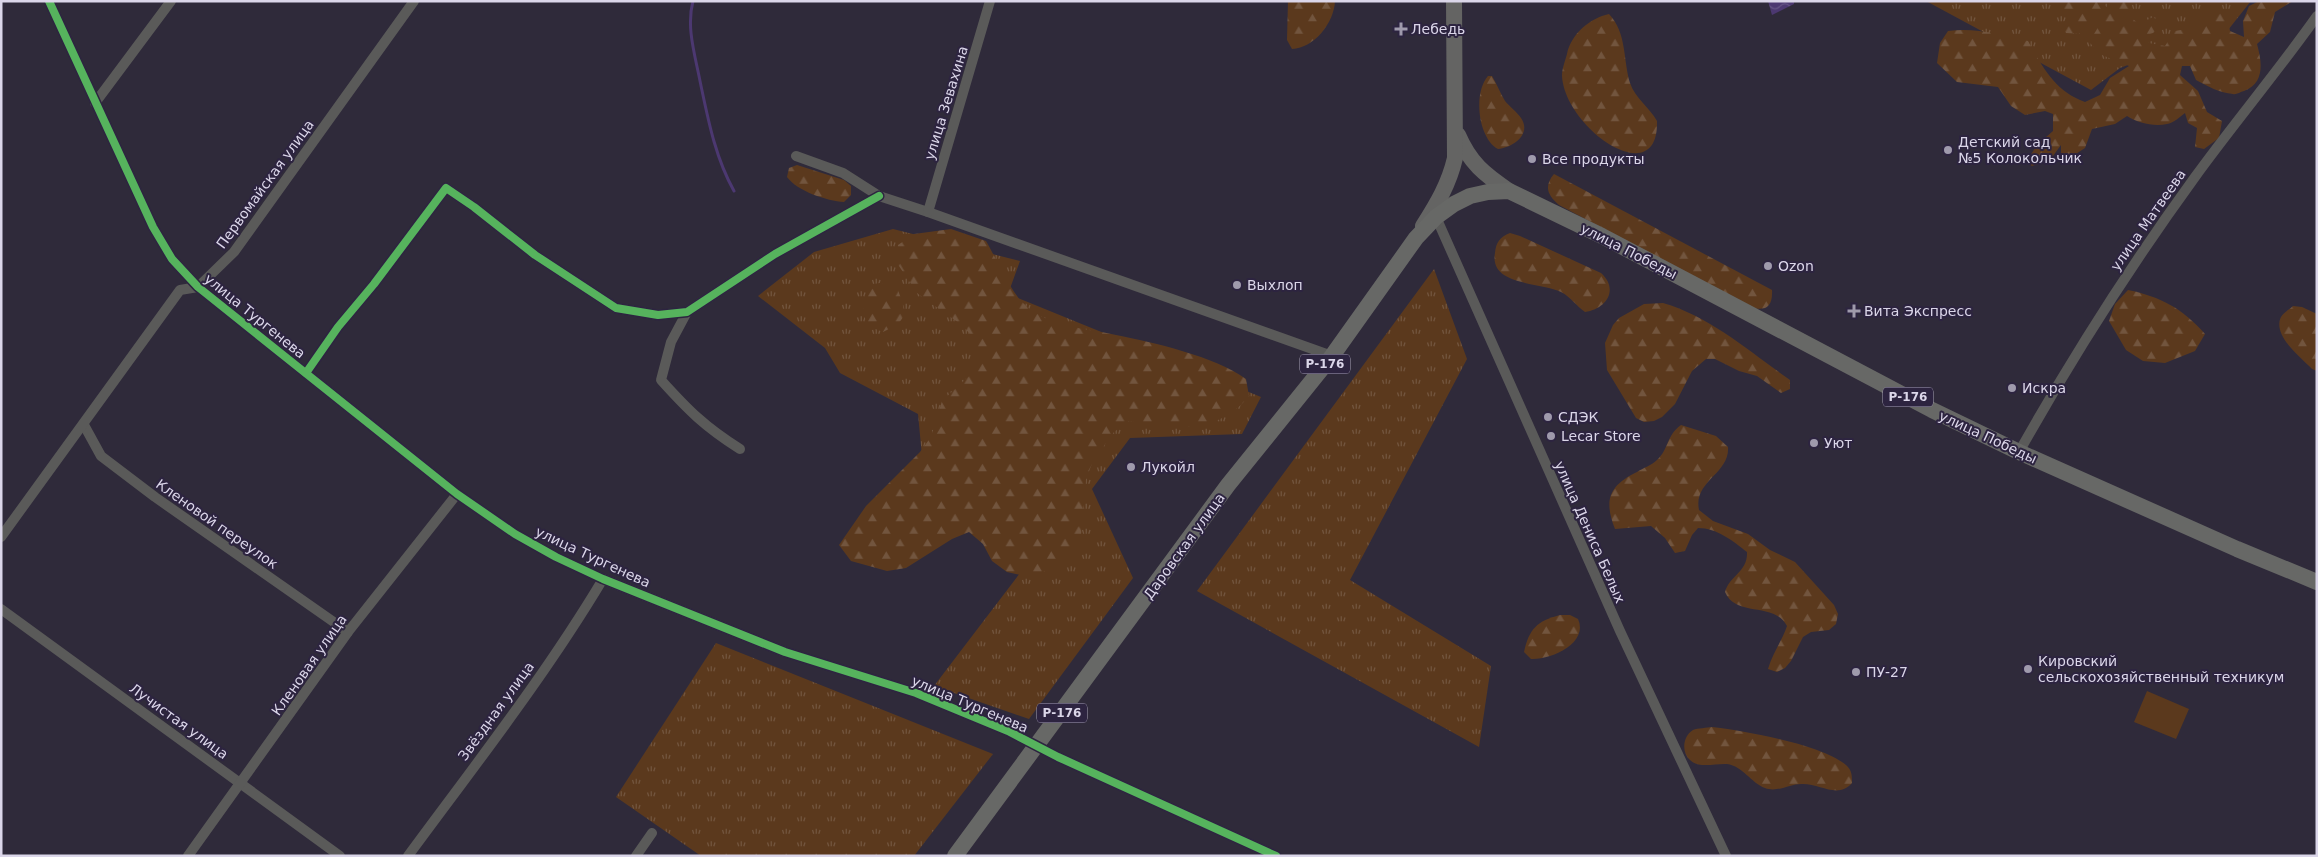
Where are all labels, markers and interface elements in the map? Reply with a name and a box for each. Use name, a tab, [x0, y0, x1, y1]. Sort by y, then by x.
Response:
place label: Лебедь	[1411, 21, 1465, 37]
marker: Лебедь	[1395, 23, 1407, 35]
street label: улица Зевахина	[921, 44, 971, 162]
street label: Первомайская улица	[213, 117, 317, 251]
place label: Детский сад №5 Колокольчик	[1958, 134, 2082, 166]
marker: Детский сад №5 Колокольчик	[1942, 144, 1954, 156]
place label: Все продукты	[1542, 151, 1645, 167]
marker: Все продукты	[1526, 153, 1538, 165]
street label: улица Матвеева	[2107, 166, 2189, 274]
street label: улица Победы	[1578, 220, 1680, 282]
place label: Ozon	[1778, 258, 1814, 274]
marker: Ozon	[1762, 260, 1774, 272]
street label: улица Тургенева	[201, 270, 309, 362]
place label: Выхлоп	[1247, 277, 1303, 293]
marker: Выхлоп	[1231, 279, 1243, 291]
place label: Вита Экспресс	[1864, 303, 1972, 319]
marker: Вита Экспресс	[1848, 305, 1860, 317]
road number: Р-176	[1300, 354, 1350, 374]
place label: Искра	[2022, 380, 2066, 396]
marker: Искра	[2006, 382, 2018, 394]
road number: Р-176	[1883, 388, 1933, 407]
street label: улица Победы	[1937, 407, 2039, 467]
place label: СДЭК	[1558, 409, 1598, 425]
marker: СДЭК	[1542, 411, 1554, 423]
place label: Lecar Store	[1561, 428, 1641, 444]
marker: Lecar Store	[1545, 430, 1557, 442]
place label: Уют	[1824, 435, 1852, 451]
marker: Уют	[1808, 437, 1820, 449]
street label: улица Дениса Белых	[1551, 458, 1629, 606]
place label: Лукойл	[1141, 459, 1195, 475]
marker: Лукойл	[1125, 461, 1137, 473]
street label: Кленовой переулок	[153, 476, 281, 572]
street label: Даровская улица	[1140, 490, 1228, 602]
street label: улица Тургенева	[533, 523, 653, 591]
street label: Кленовая улица	[268, 612, 350, 718]
place label: Кировский сельскохозяйственный техникум	[2038, 653, 2284, 685]
street label: Звёздная улица	[455, 659, 537, 763]
marker: Кировский сельскохозяйственный техникум	[2022, 663, 2034, 675]
place label: ПУ-27	[1866, 664, 1908, 680]
marker: ПУ-27	[1850, 666, 1862, 678]
street label: улица Тургенева	[909, 672, 1031, 736]
street label: Лучистая улица	[127, 680, 231, 762]
road number: Р-176	[1037, 704, 1087, 722]

